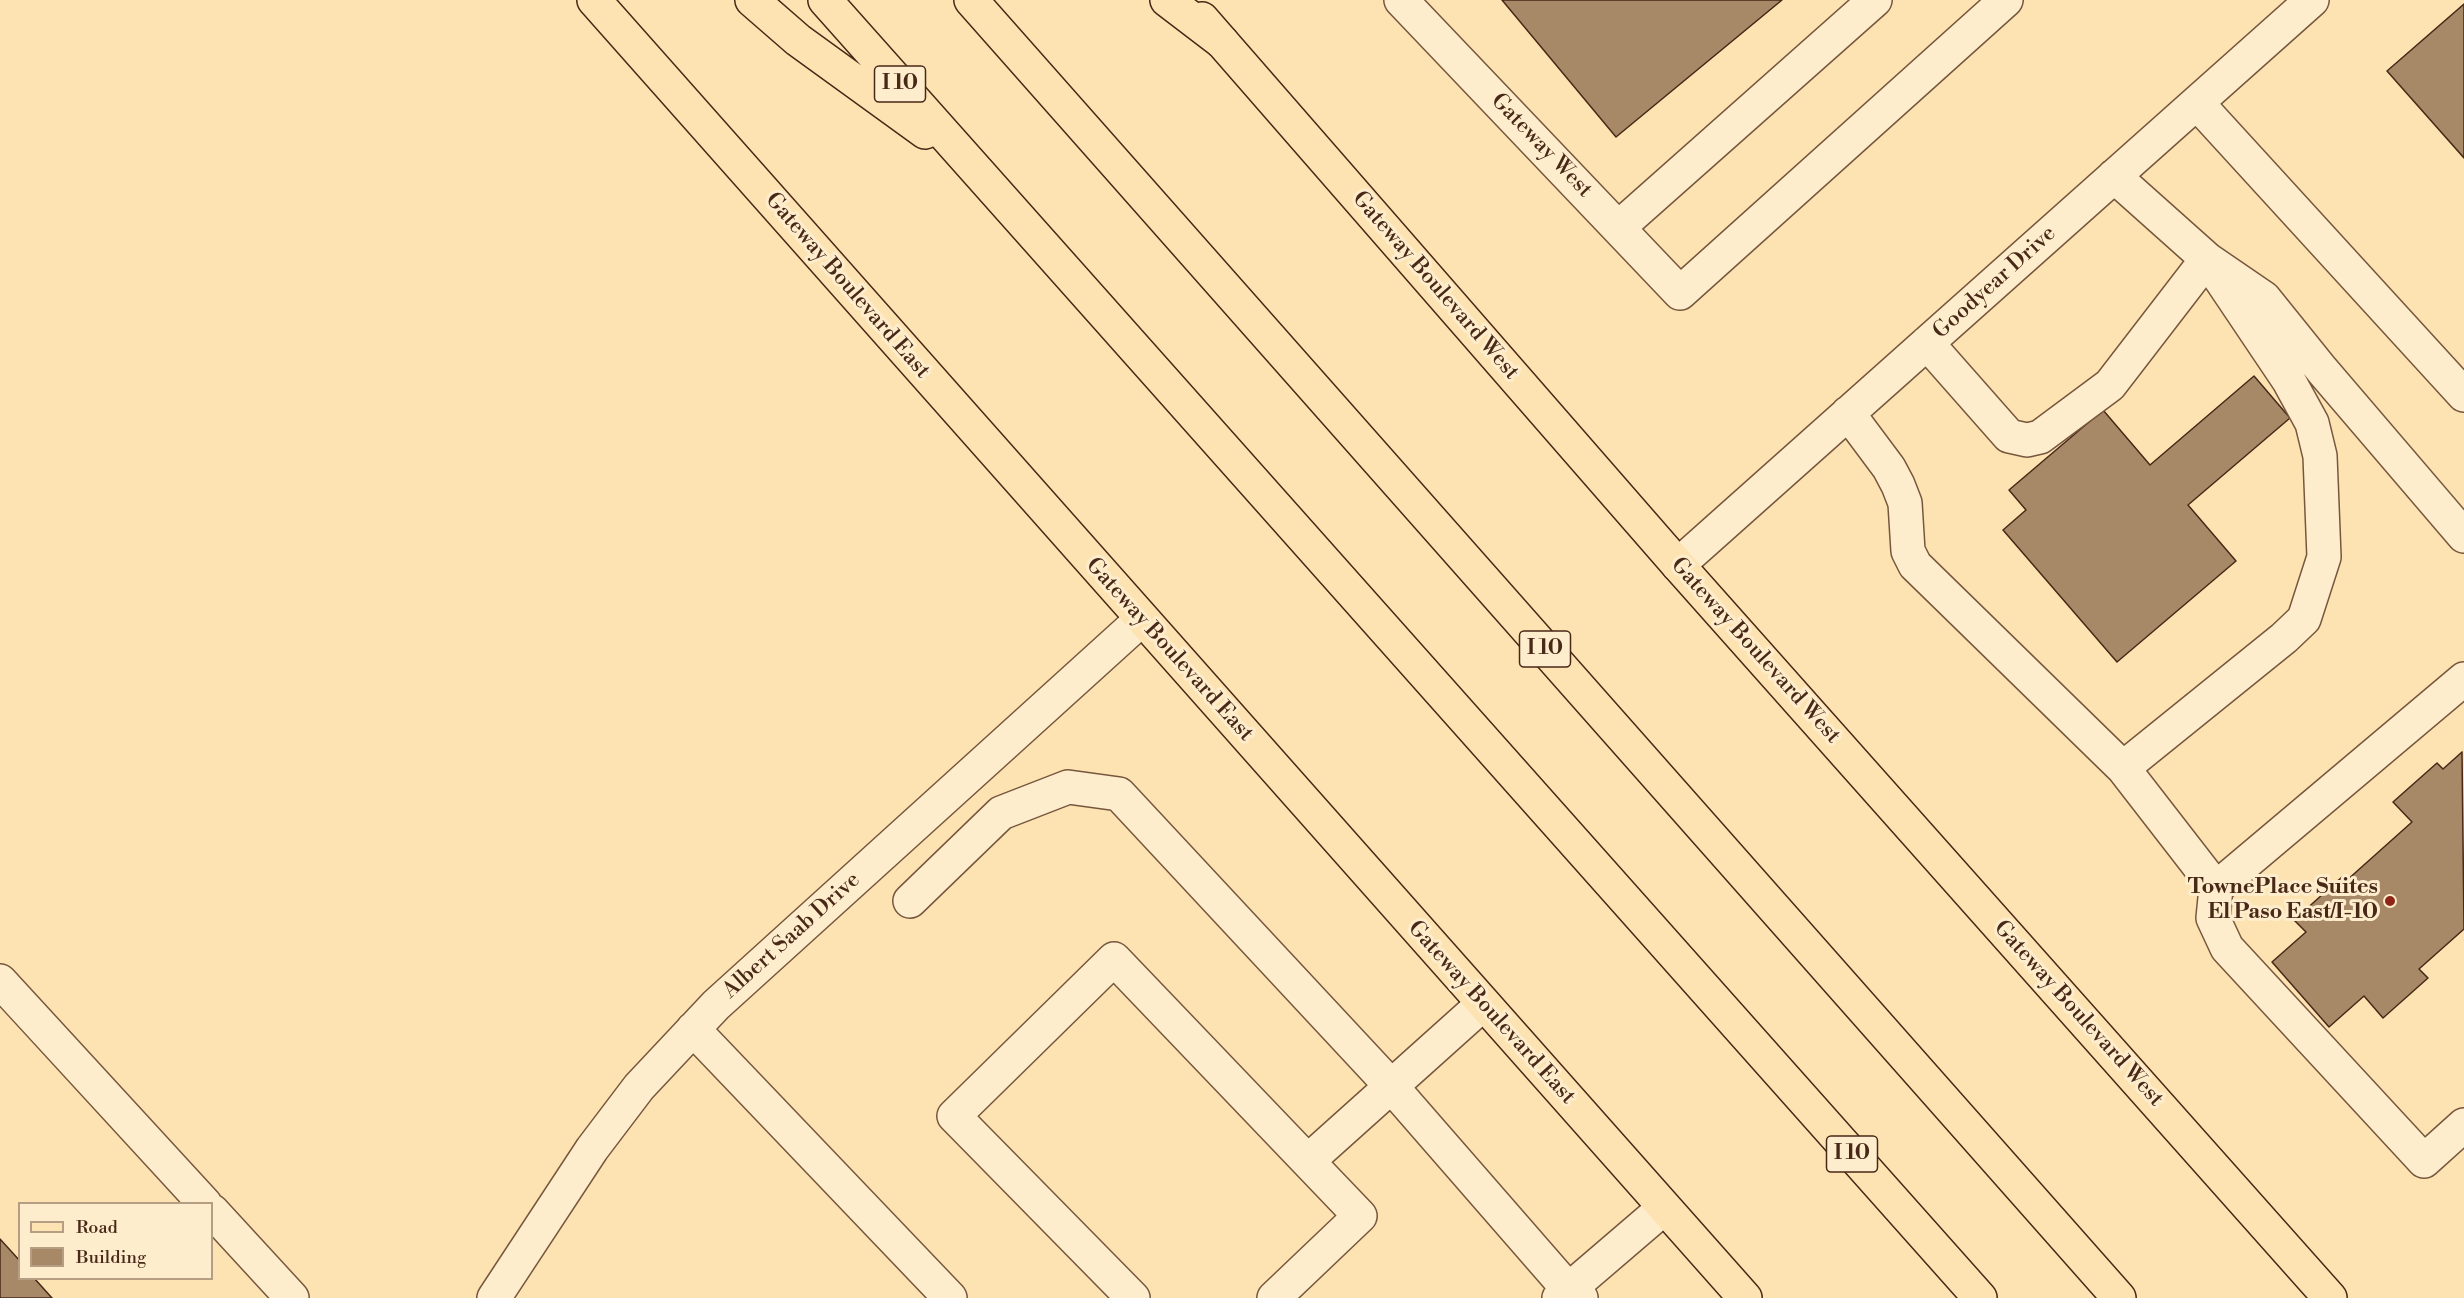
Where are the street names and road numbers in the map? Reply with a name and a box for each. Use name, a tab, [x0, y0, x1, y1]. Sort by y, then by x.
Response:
road number: I 10	[874, 66, 926, 102]
street label: Gateway West	[1485, 88, 1597, 204]
street label: Gateway Boulevard West	[1346, 186, 1524, 386]
street label: Gateway Boulevard East	[759, 188, 935, 384]
street label: Goodyear Drive	[1928, 221, 2062, 345]
street label: Gateway Boulevard East	[1080, 553, 1258, 747]
street label: Gateway Boulevard West	[1665, 553, 1845, 749]
road number: I 10	[1520, 631, 1570, 667]
street label: Albert Saab Drive	[718, 867, 866, 1005]
street label: Gateway Boulevard East	[1402, 916, 1580, 1110]
street label: Gateway Boulevard West	[1988, 916, 2168, 1112]
road number: I 10	[1826, 1136, 1878, 1172]

